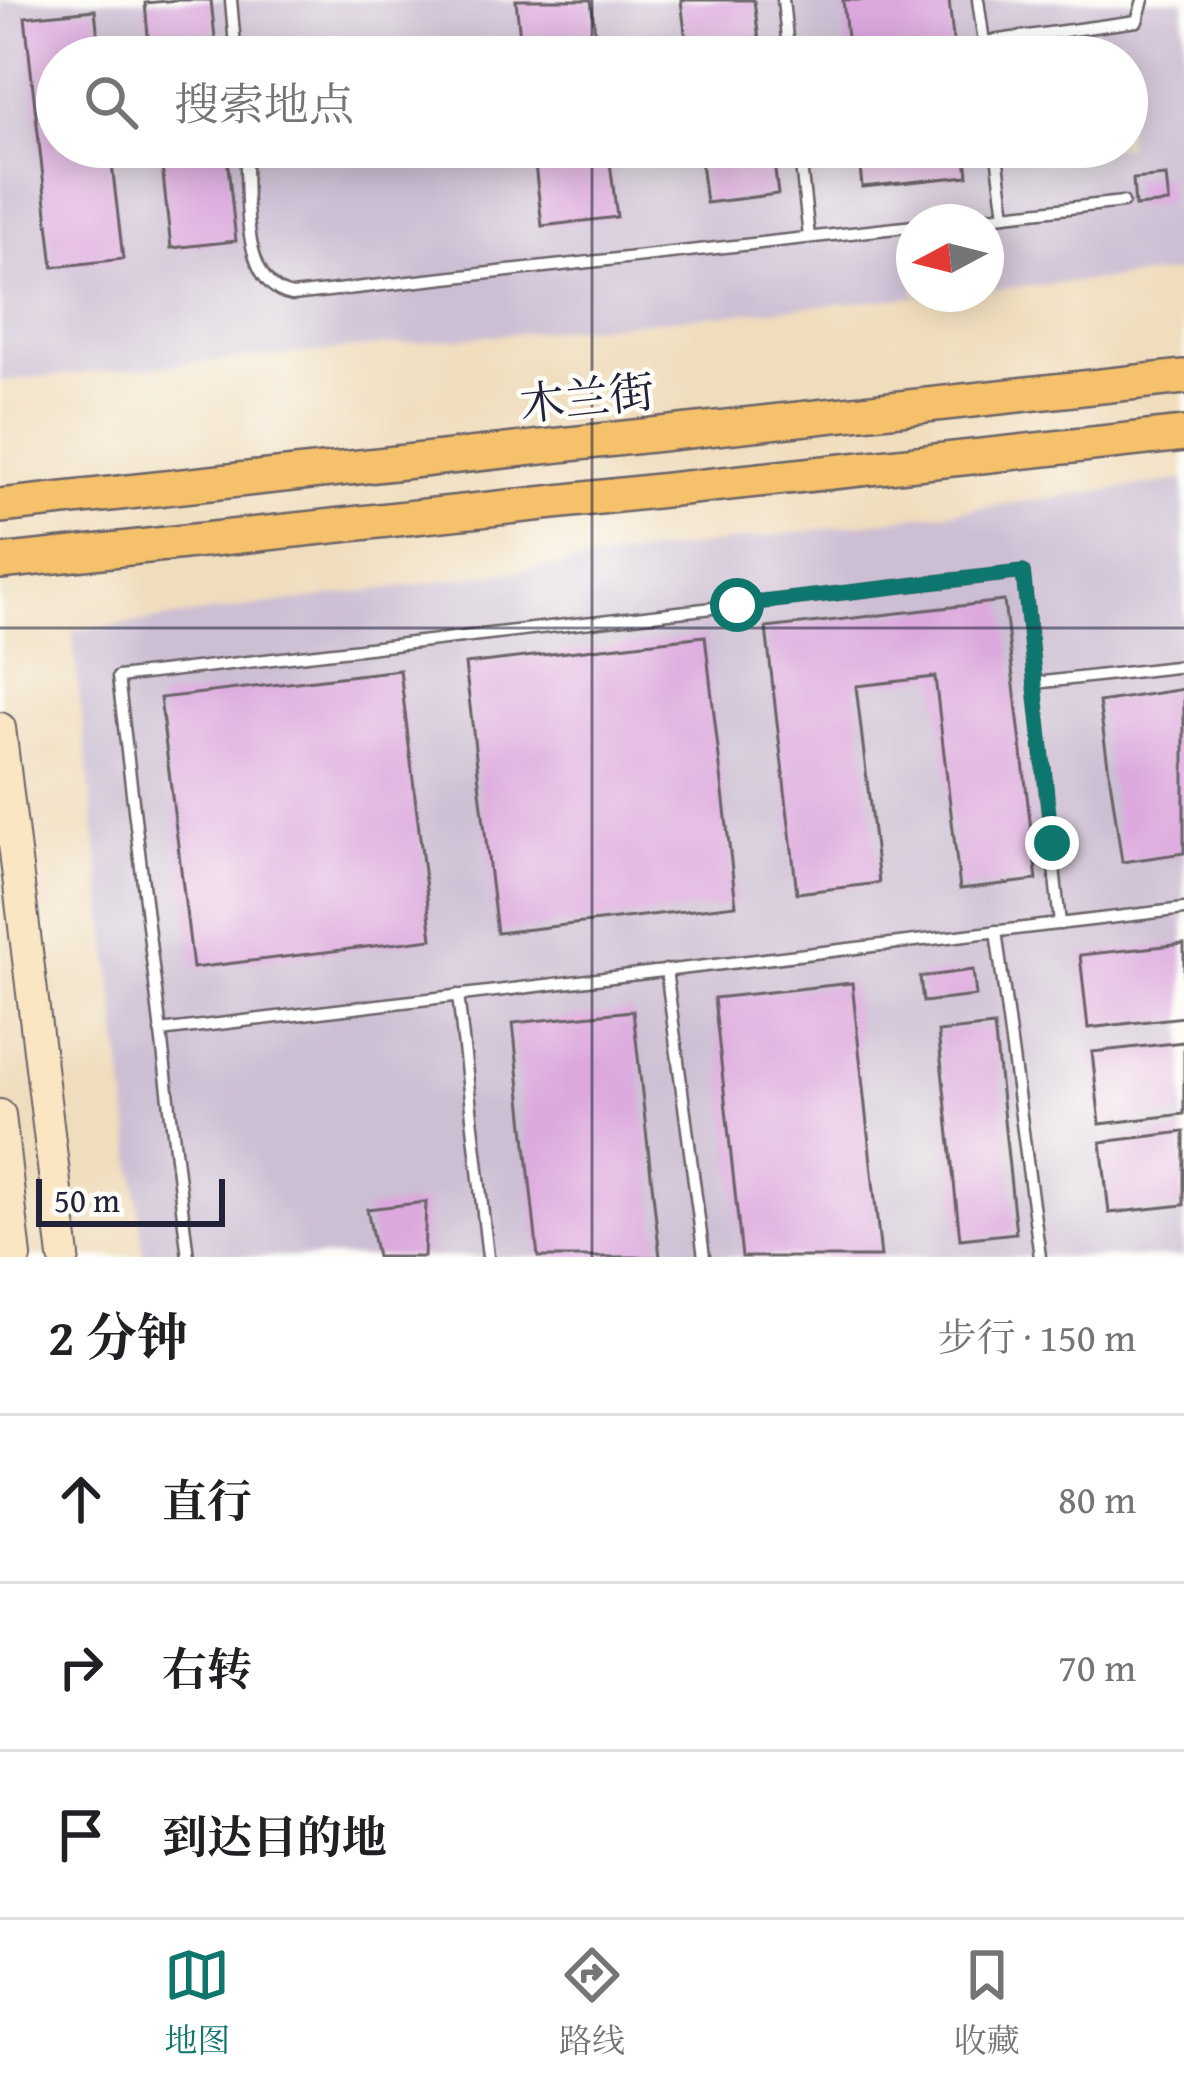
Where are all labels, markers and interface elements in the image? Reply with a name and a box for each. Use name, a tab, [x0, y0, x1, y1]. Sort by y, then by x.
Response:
search box	[36, 36, 1148, 168]
icon: search	[78, 69, 144, 135]
text: 搜索地点	[174, 71, 354, 136]
north arrow	[896, 204, 1004, 312]
street label: 木兰街	[516, 358, 658, 436]
route start	[710, 578, 764, 632]
route end	[1025, 816, 1079, 870]
scale bar	[36, 1173, 225, 1226]
text: 50 m	[54, 1176, 120, 1224]
text: 2 分钟	[48, 1299, 188, 1374]
text: 步行 · 150 m	[938, 1308, 1136, 1365]
icon: ahead	[48, 1466, 114, 1532]
text: 直行	[162, 1468, 252, 1533]
text: 80 m	[1058, 1470, 1136, 1527]
icon: right	[48, 1634, 114, 1700]
text: 右转	[162, 1636, 252, 1701]
text: 70 m	[1058, 1638, 1136, 1695]
icon: arrive	[48, 1802, 114, 1868]
text: 到达目的地	[162, 1804, 387, 1869]
tab: 地图	[164, 1942, 230, 2064]
tab: 路线	[559, 1942, 625, 2064]
tab: 收藏	[954, 1942, 1020, 2064]

